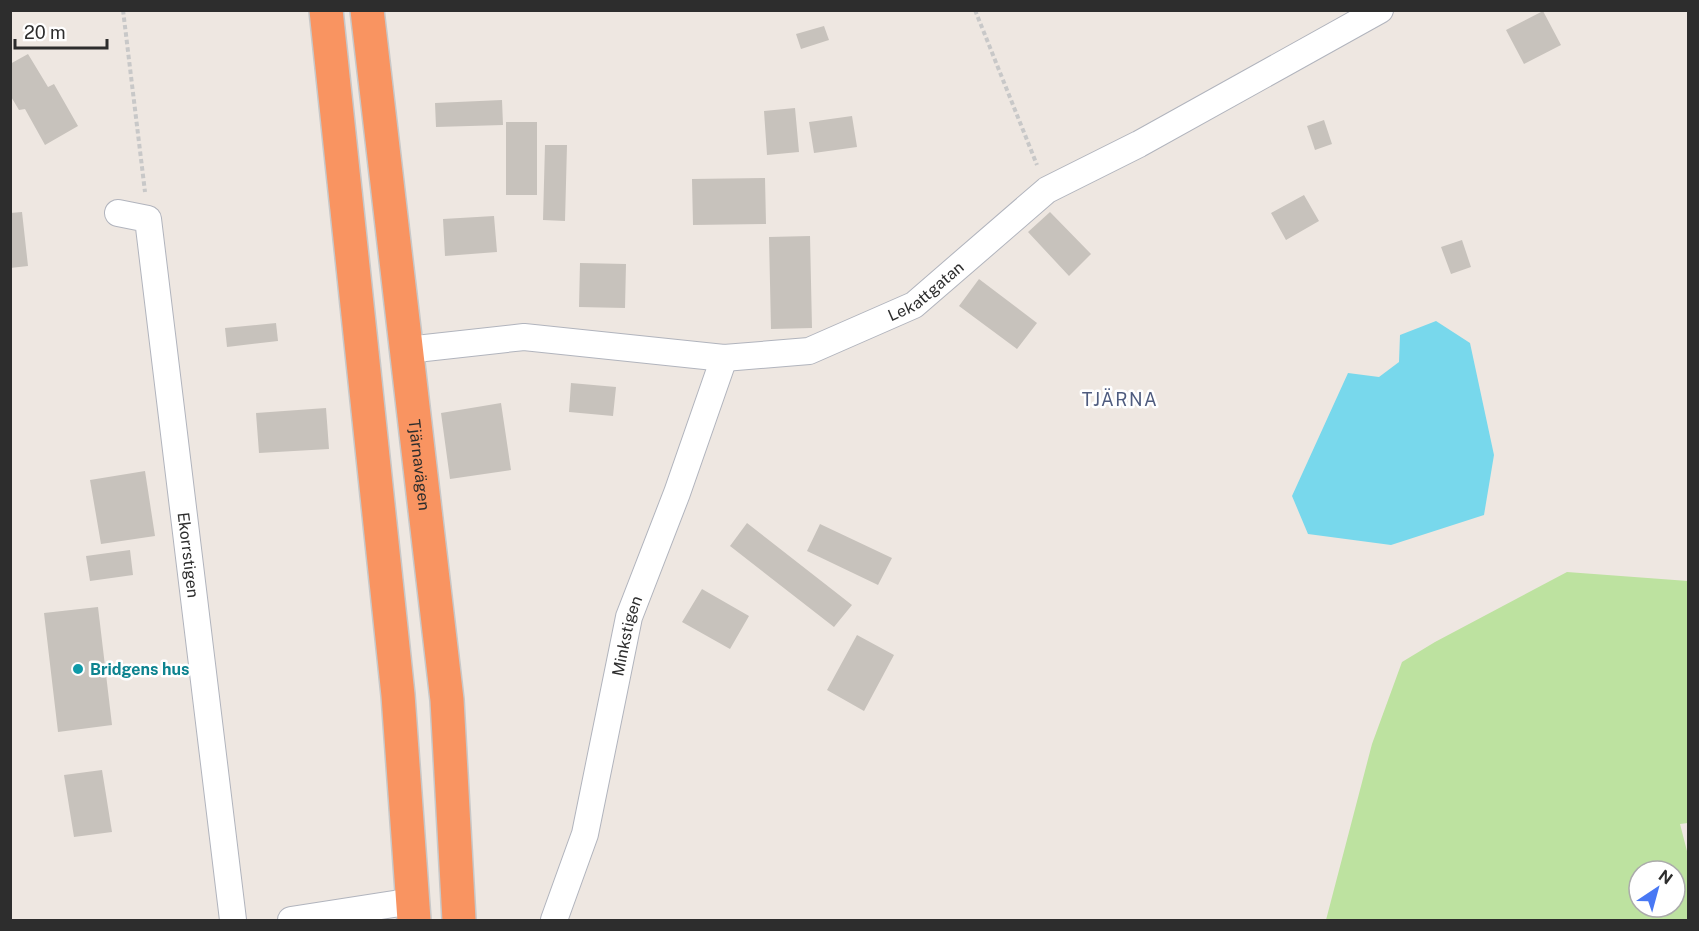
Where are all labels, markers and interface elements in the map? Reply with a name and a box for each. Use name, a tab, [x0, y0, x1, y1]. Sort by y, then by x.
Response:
scale bar	[15, 12, 106, 50]
text: 20 m	[24, 22, 66, 43]
street label: Lekattgatan	[885, 258, 968, 325]
district label: TJÄRNA	[1082, 388, 1158, 410]
street label: Tjärnavägen	[405, 418, 434, 512]
street label: Ekorrstigen	[174, 511, 203, 599]
street label: Minkstigen	[608, 593, 646, 678]
place label: Bridgens hus	[90, 660, 189, 679]
marker: Bridgens hus	[71, 662, 85, 676]
north arrow	[1627, 859, 1687, 919]
text: N	[1655, 866, 1676, 889]

